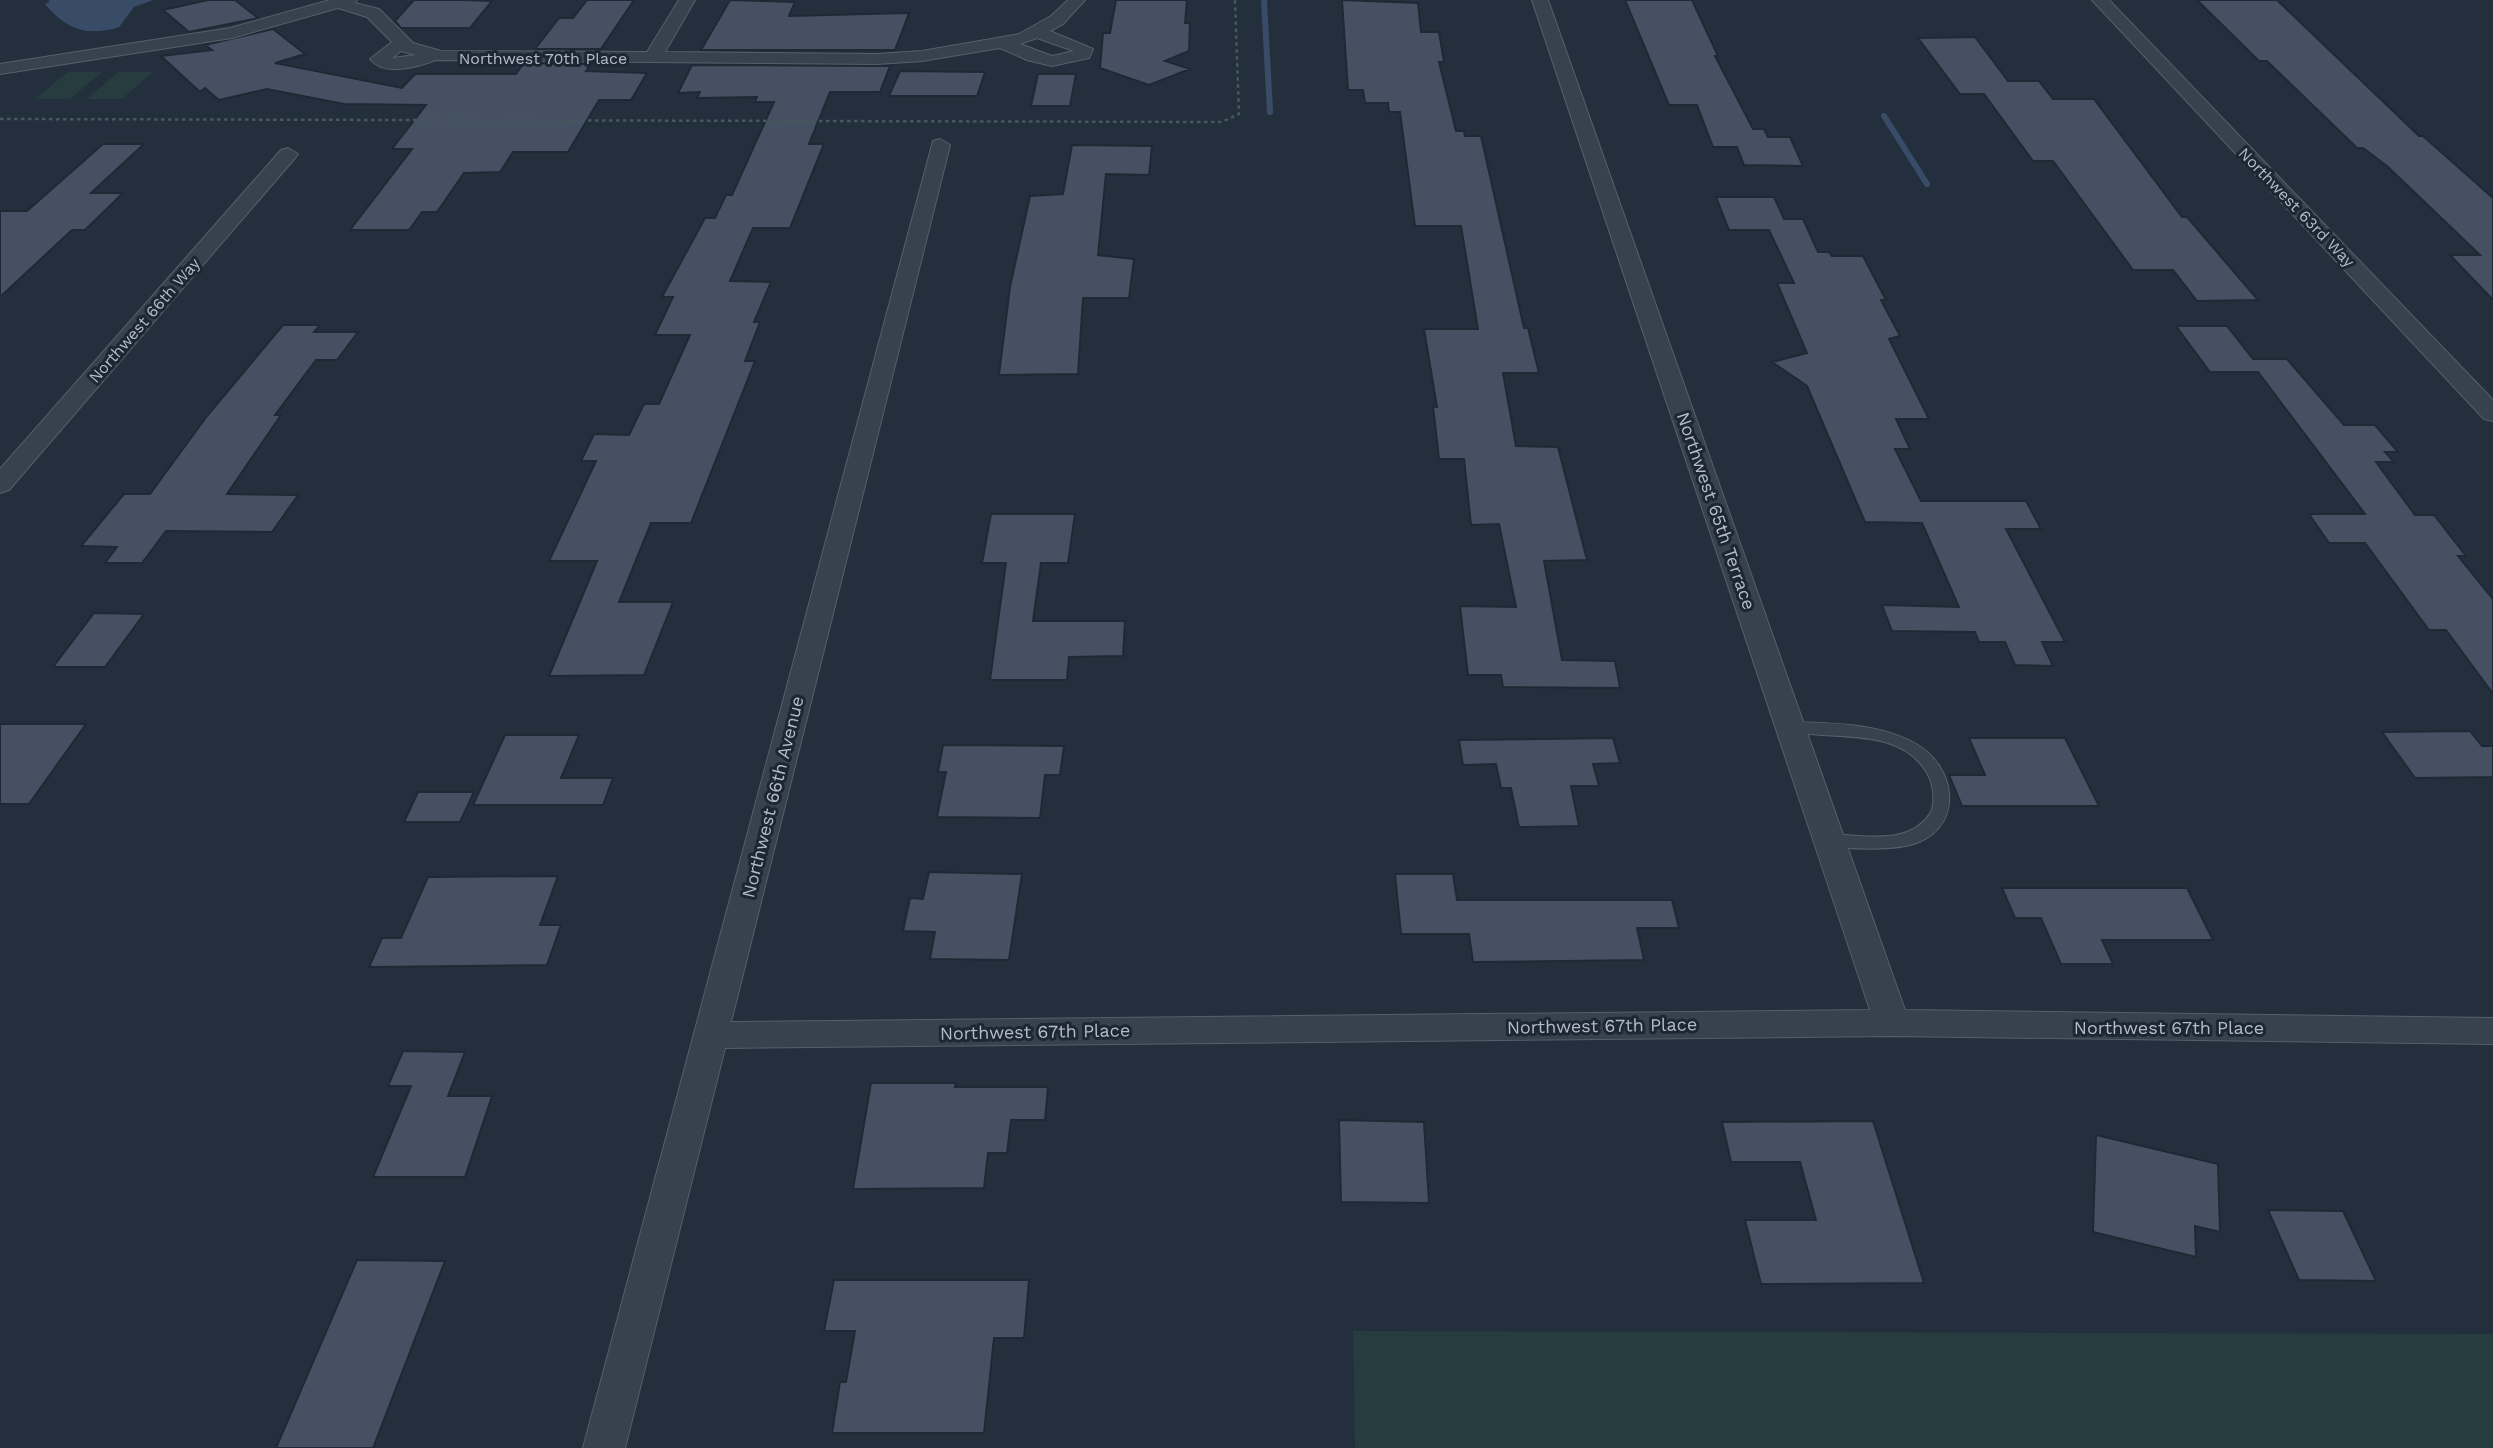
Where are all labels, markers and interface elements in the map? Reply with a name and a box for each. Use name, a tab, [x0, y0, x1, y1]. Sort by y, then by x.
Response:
street label: Northwest 70th Place	[459, 49, 627, 68]
street label: Northwest 63rd Way	[2235, 144, 2359, 272]
street label: Northwest 66th Way	[85, 253, 204, 387]
street label: Northwest 65th Terrace	[1673, 409, 1760, 612]
street label: Northwest 66th Avenue	[737, 694, 808, 900]
street label: Northwest 67th Place	[1507, 1013, 1697, 1038]
street label: Northwest 67th Place	[2074, 1017, 2264, 1038]
street label: Northwest 67th Place	[940, 1019, 1130, 1044]

